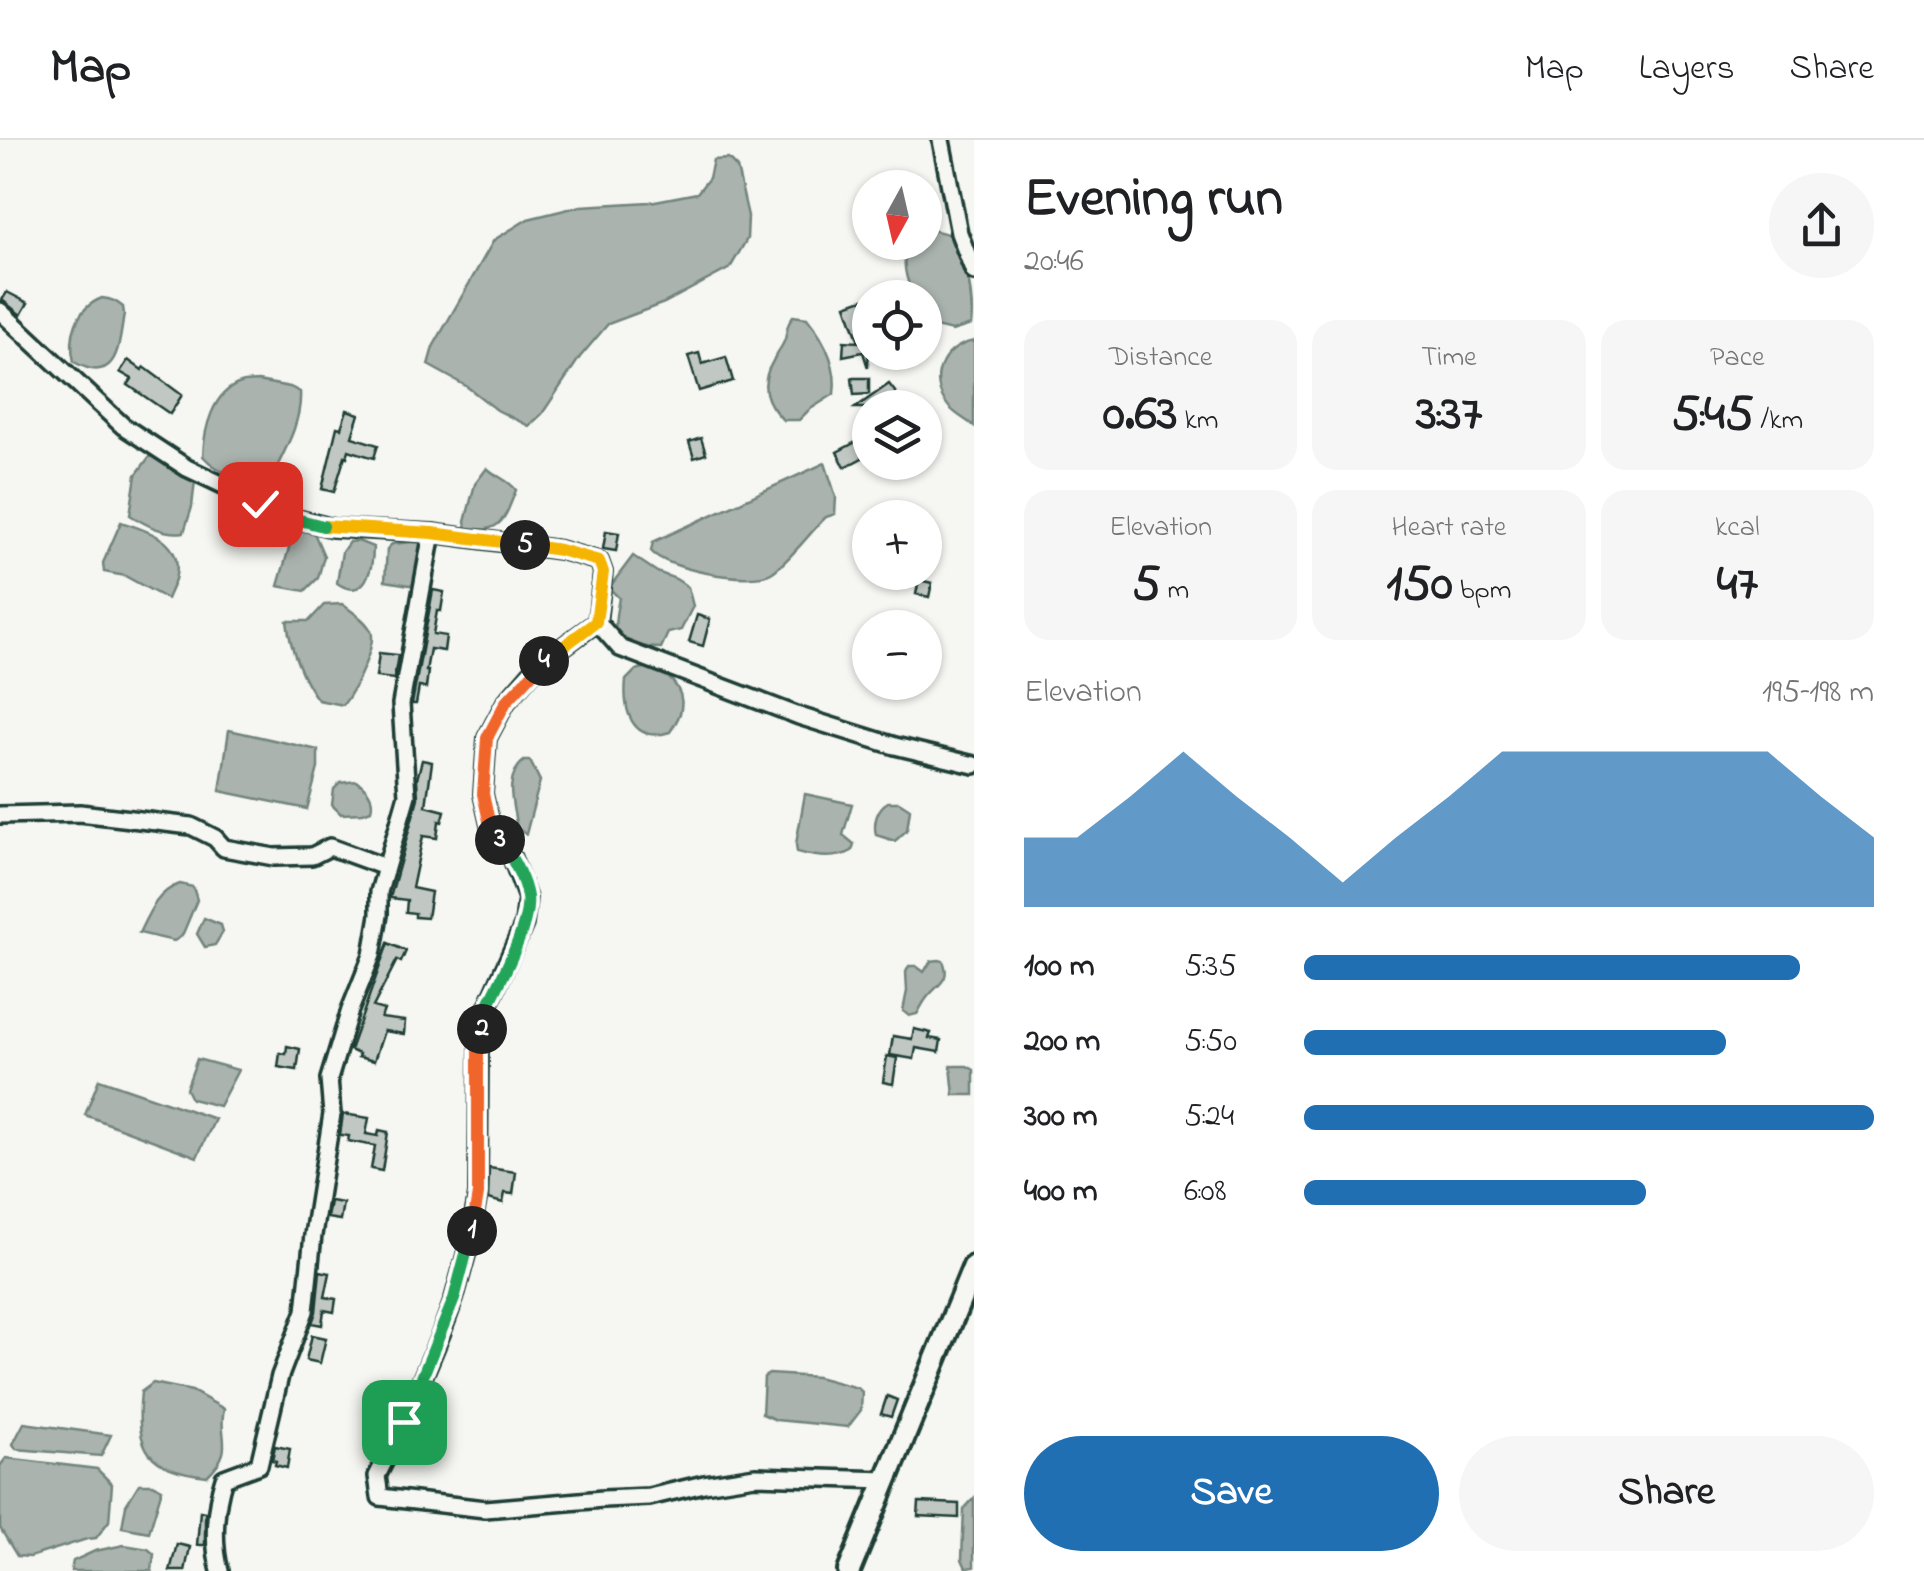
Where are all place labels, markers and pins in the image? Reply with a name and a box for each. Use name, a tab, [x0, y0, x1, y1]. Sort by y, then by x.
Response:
pin	[218, 462, 303, 547]
pin: 5	[500, 520, 550, 570]
pin: 4	[519, 636, 569, 686]
pin: 3	[475, 815, 525, 865]
pin: 2	[457, 1004, 507, 1054]
pin: 1	[447, 1206, 497, 1256]
pin	[362, 1380, 447, 1465]

